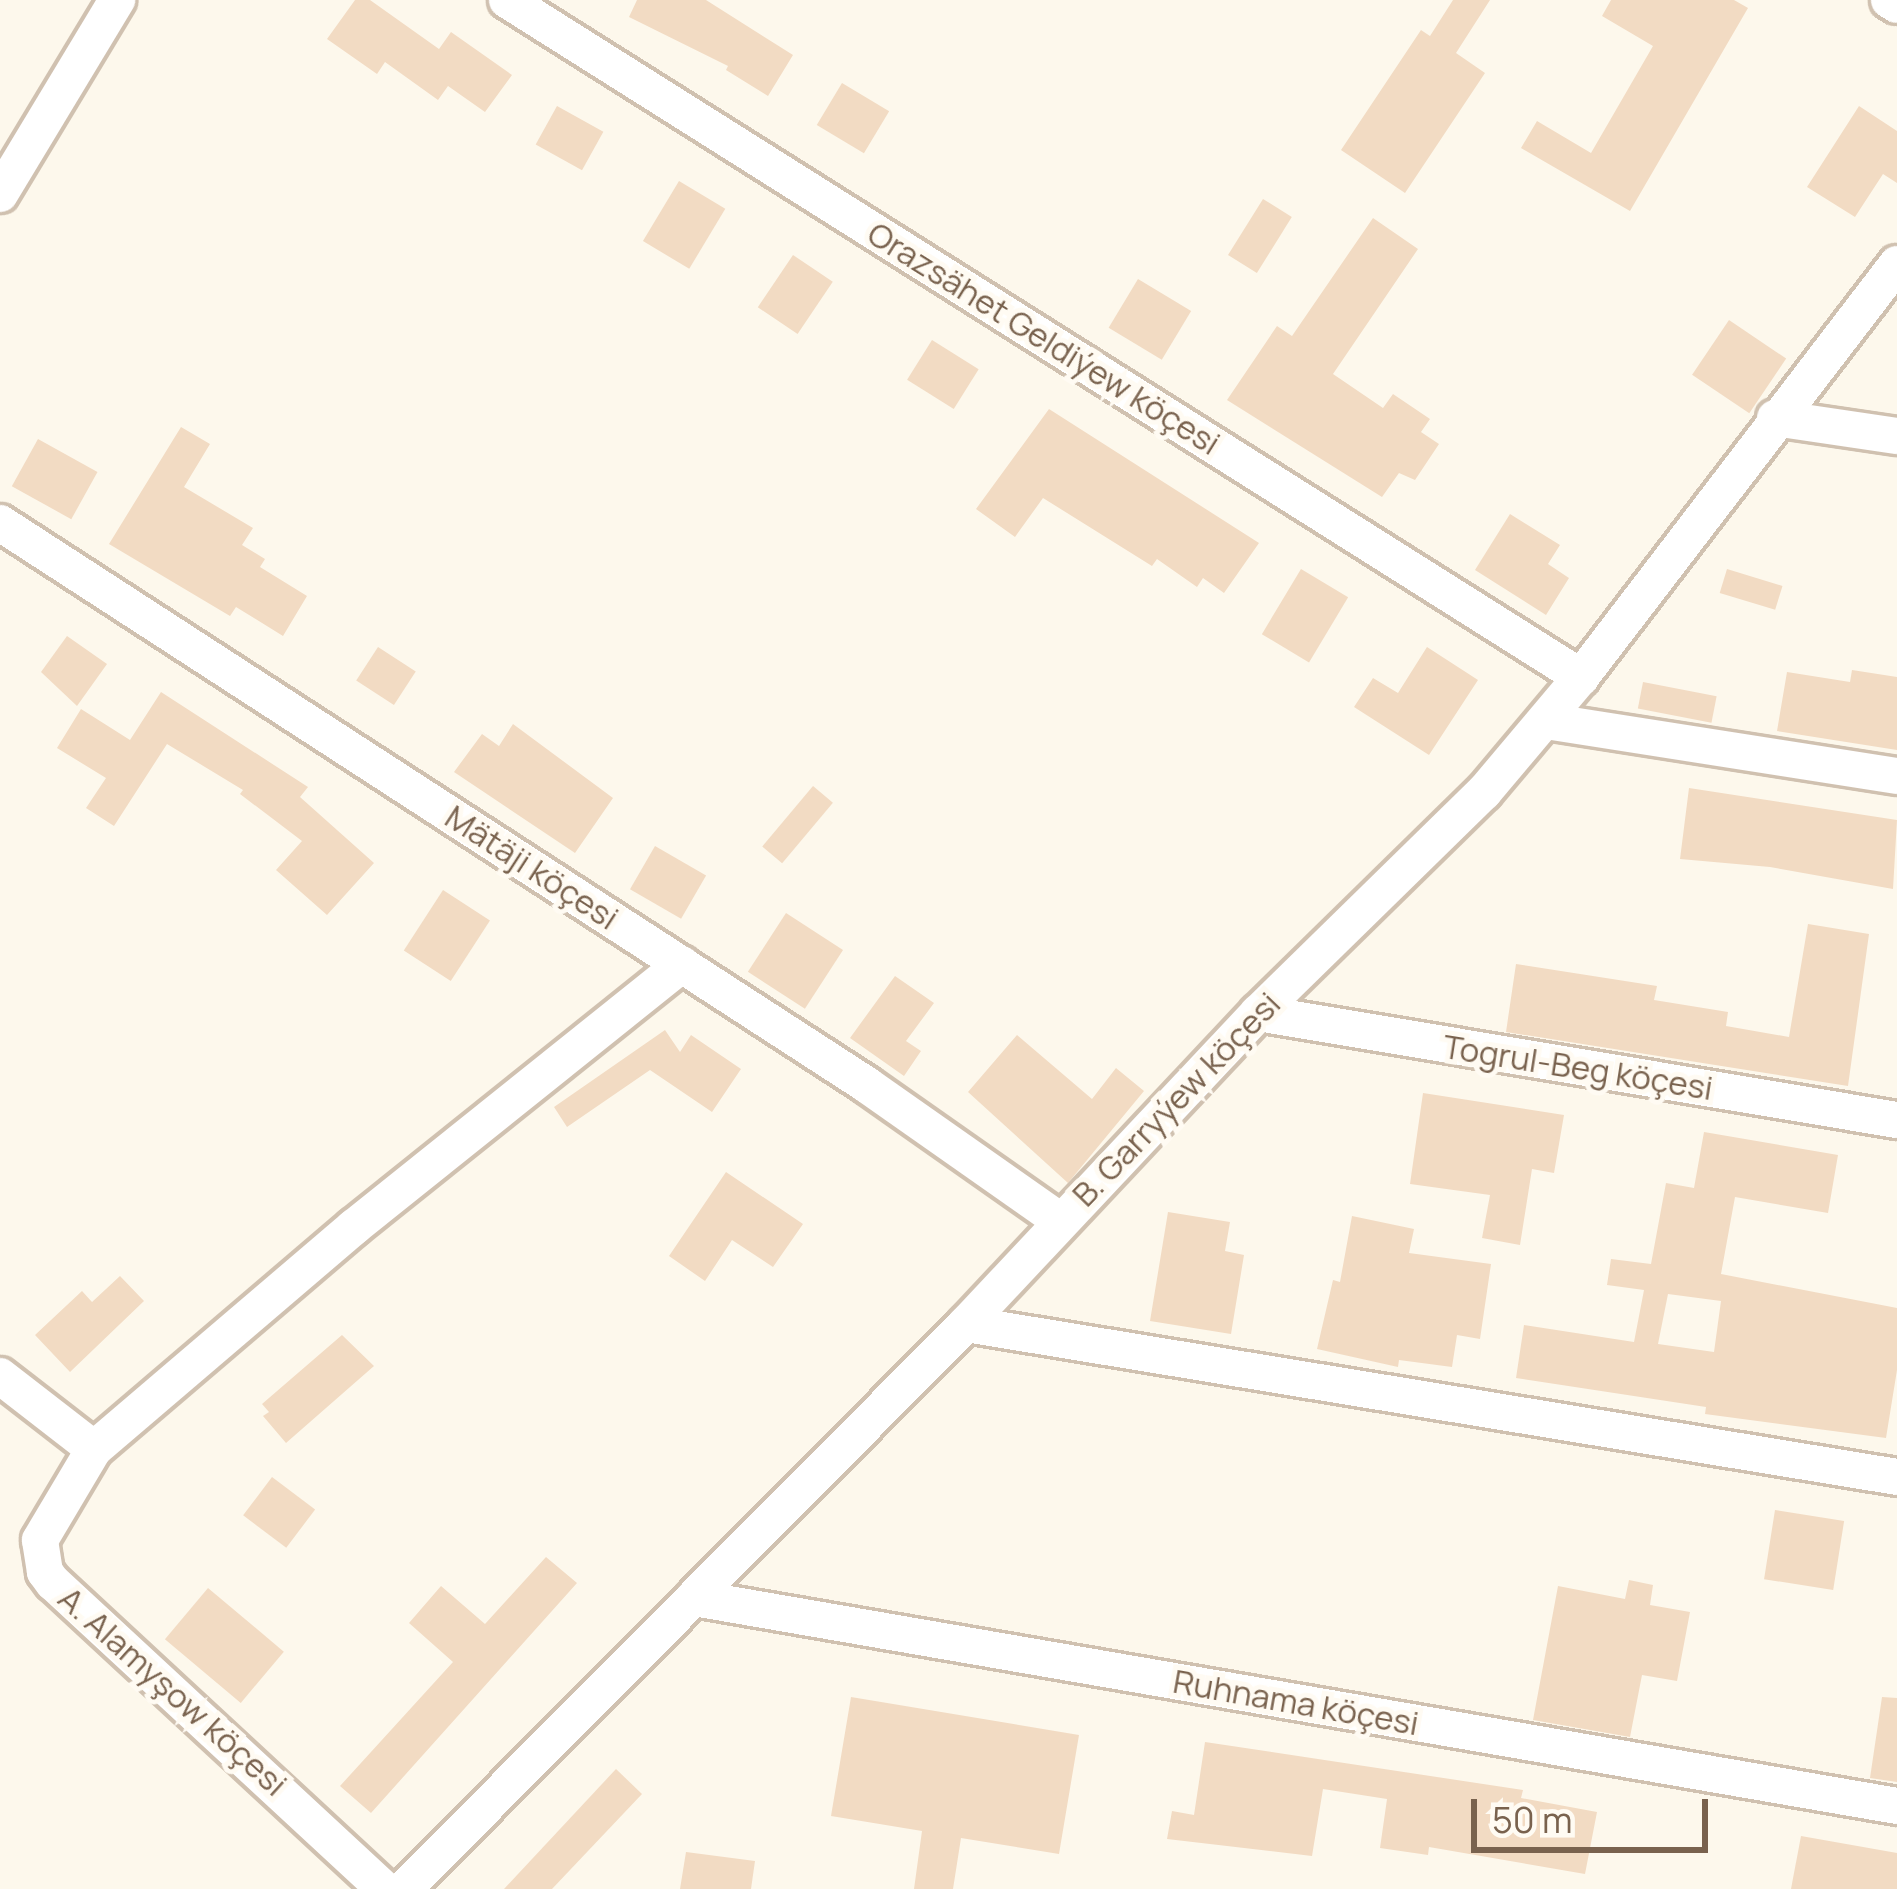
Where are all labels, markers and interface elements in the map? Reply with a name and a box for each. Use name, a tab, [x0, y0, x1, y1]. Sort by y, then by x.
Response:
street label: Orazsähet Geldiýew köçesi	[861, 213, 1227, 463]
street label: Mätäji köçesi	[438, 797, 626, 937]
street label: B. Garryýew köçesi	[1064, 984, 1288, 1214]
street label: Togrul-Beg köçesi	[1440, 1026, 1716, 1108]
street label: A. Alamyşow köçesi	[51, 1578, 295, 1804]
street label: Ruhnama köçesi	[1170, 1661, 1422, 1743]
scale bar	[1477, 1775, 1714, 1849]
text: 50 m	[1492, 1795, 1572, 1844]

